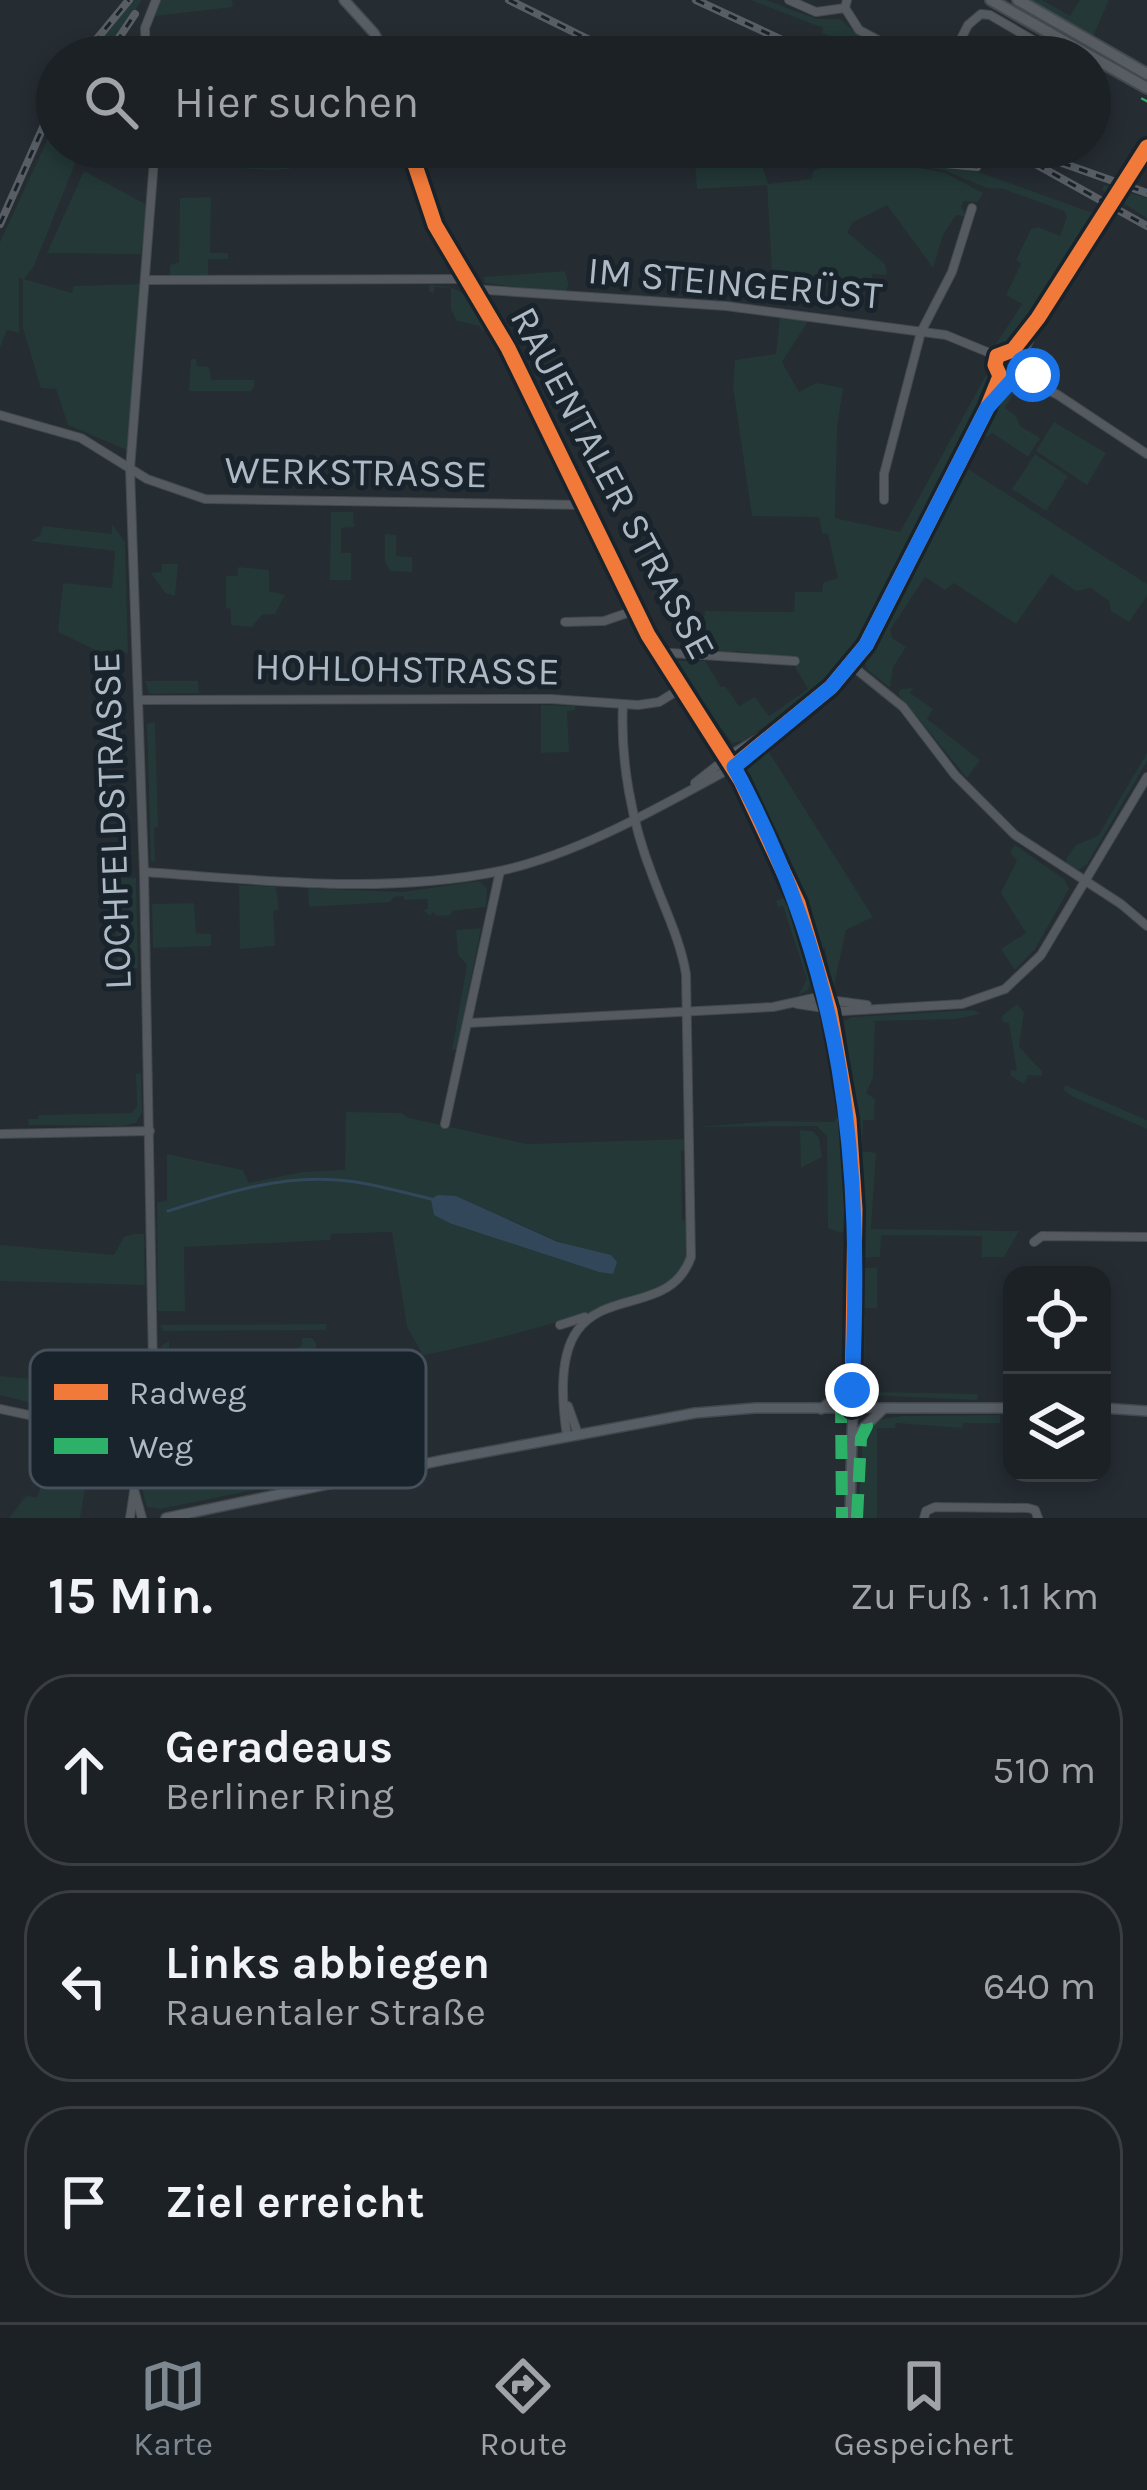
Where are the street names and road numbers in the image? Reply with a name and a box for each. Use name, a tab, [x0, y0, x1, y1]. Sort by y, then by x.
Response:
street label: IM STEINGERÜST	[586, 247, 885, 319]
street label: RAUENTALER STRASSE	[501, 299, 725, 667]
street label: WERKSTRASSE	[224, 447, 488, 497]
street label: HOHLOHSTRASSE	[254, 643, 560, 695]
street label: LOCHFELDSTRASSE	[83, 651, 141, 991]

